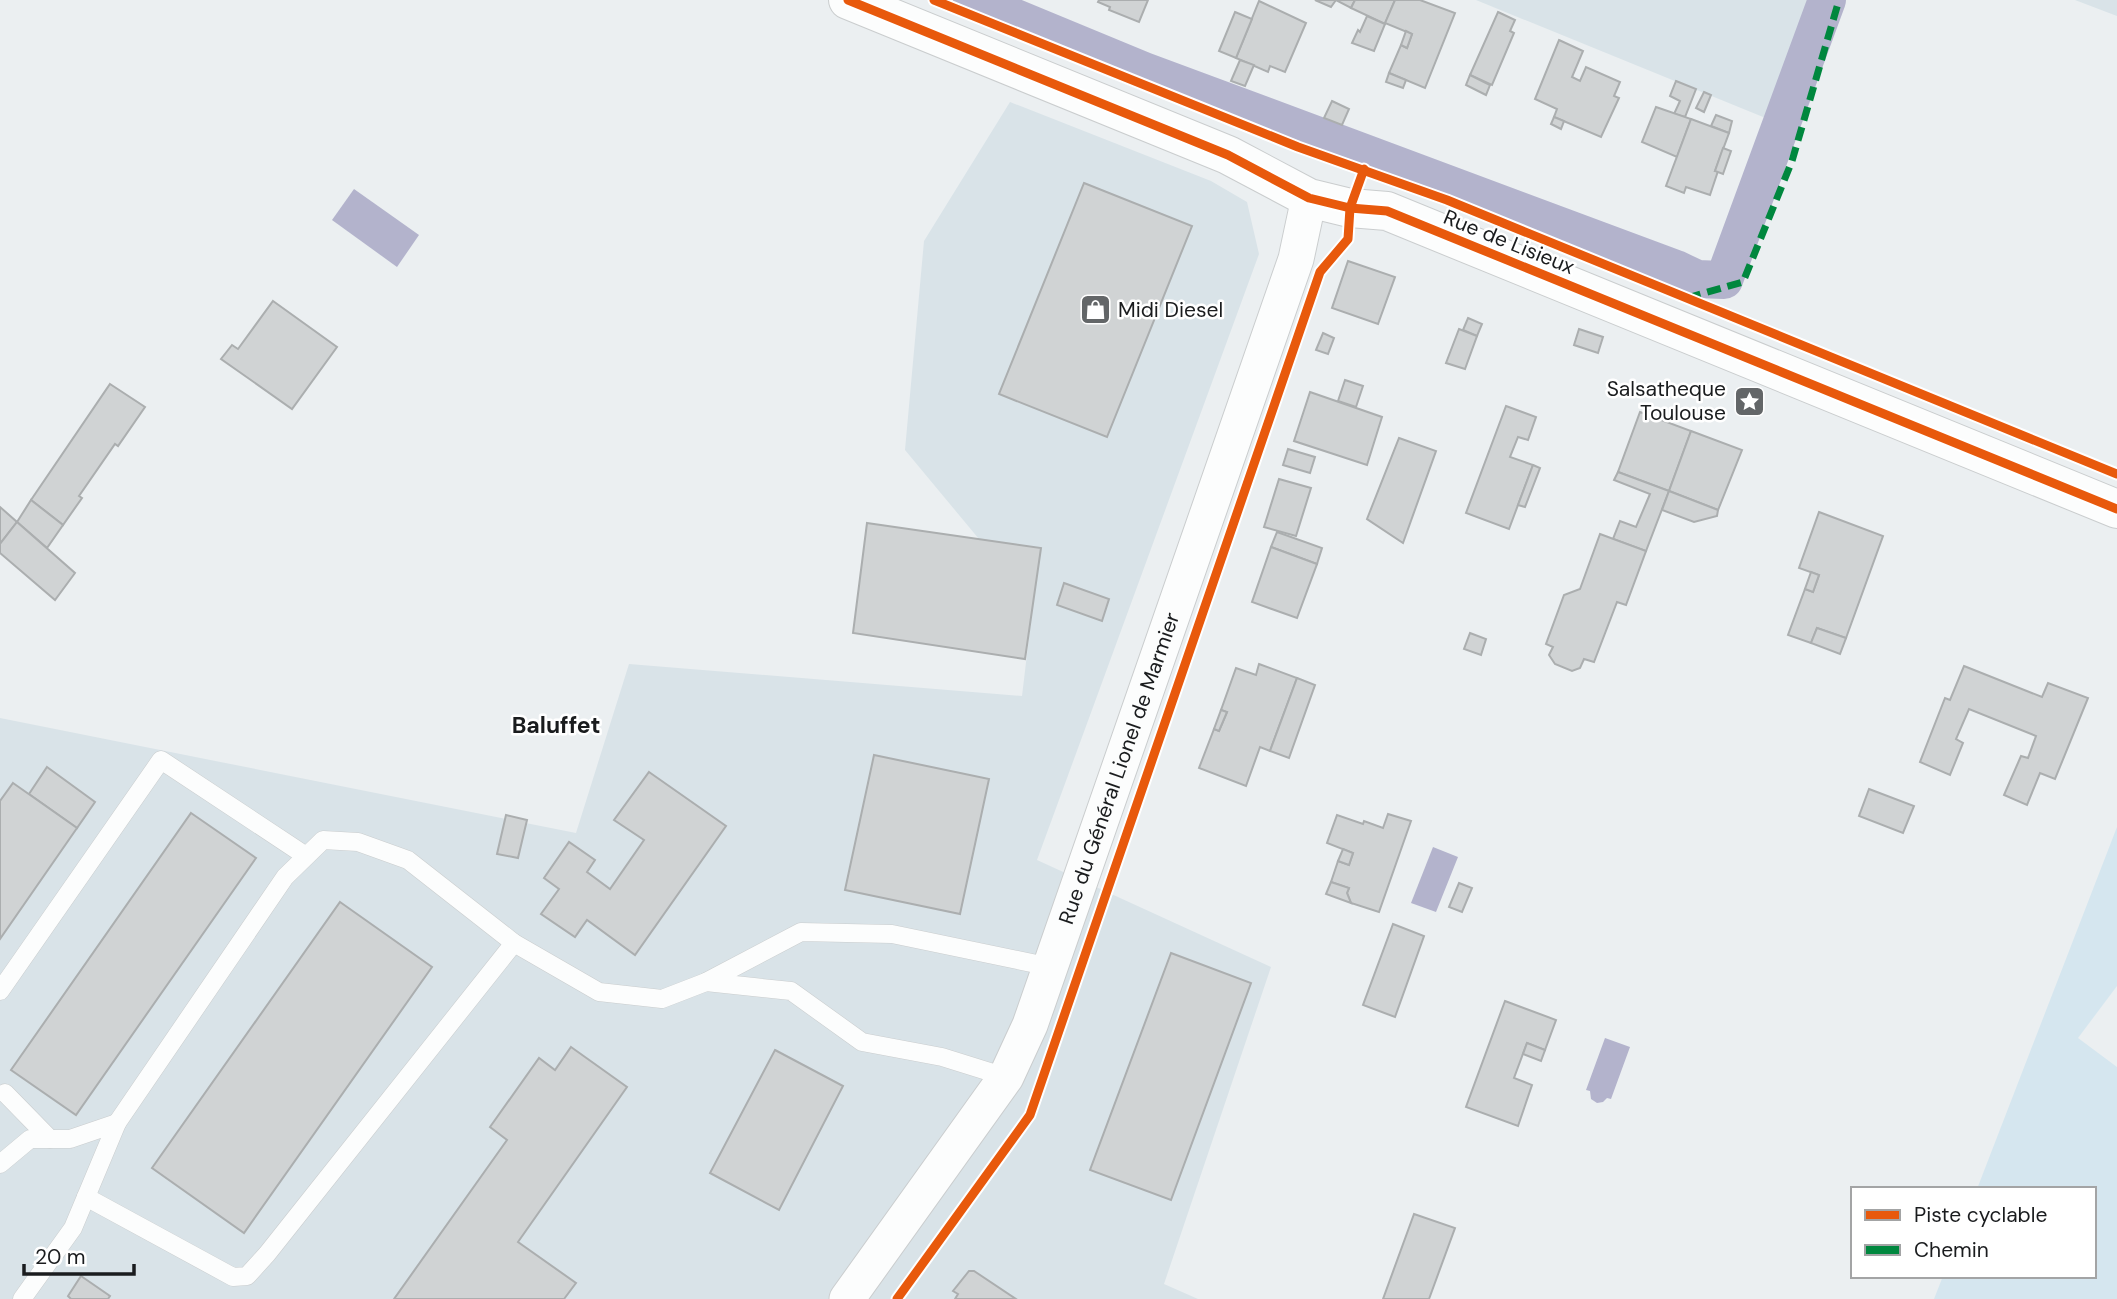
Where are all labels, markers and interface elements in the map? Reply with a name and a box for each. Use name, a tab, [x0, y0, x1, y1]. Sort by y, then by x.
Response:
street label: Rue de Lisieux	[1439, 203, 1579, 281]
shop icon: Midi Diesel	[1078, 293, 1112, 327]
place label: Midi Diesel	[1118, 296, 1223, 324]
place label: Salsatheque Toulouse	[1607, 375, 1726, 427]
place icon: Salsatheque Toulouse	[1732, 384, 1766, 418]
street label: Rue du Général Lionel de Marmier	[1052, 609, 1186, 928]
district label: Baluffet	[512, 710, 600, 740]
legend	[1851, 1187, 2096, 1278]
text: Piste cyclable	[1914, 1201, 2047, 1229]
scale bar	[24, 1232, 135, 1276]
text: Chemin	[1914, 1236, 1989, 1264]
text: 20 m	[35, 1243, 86, 1271]

